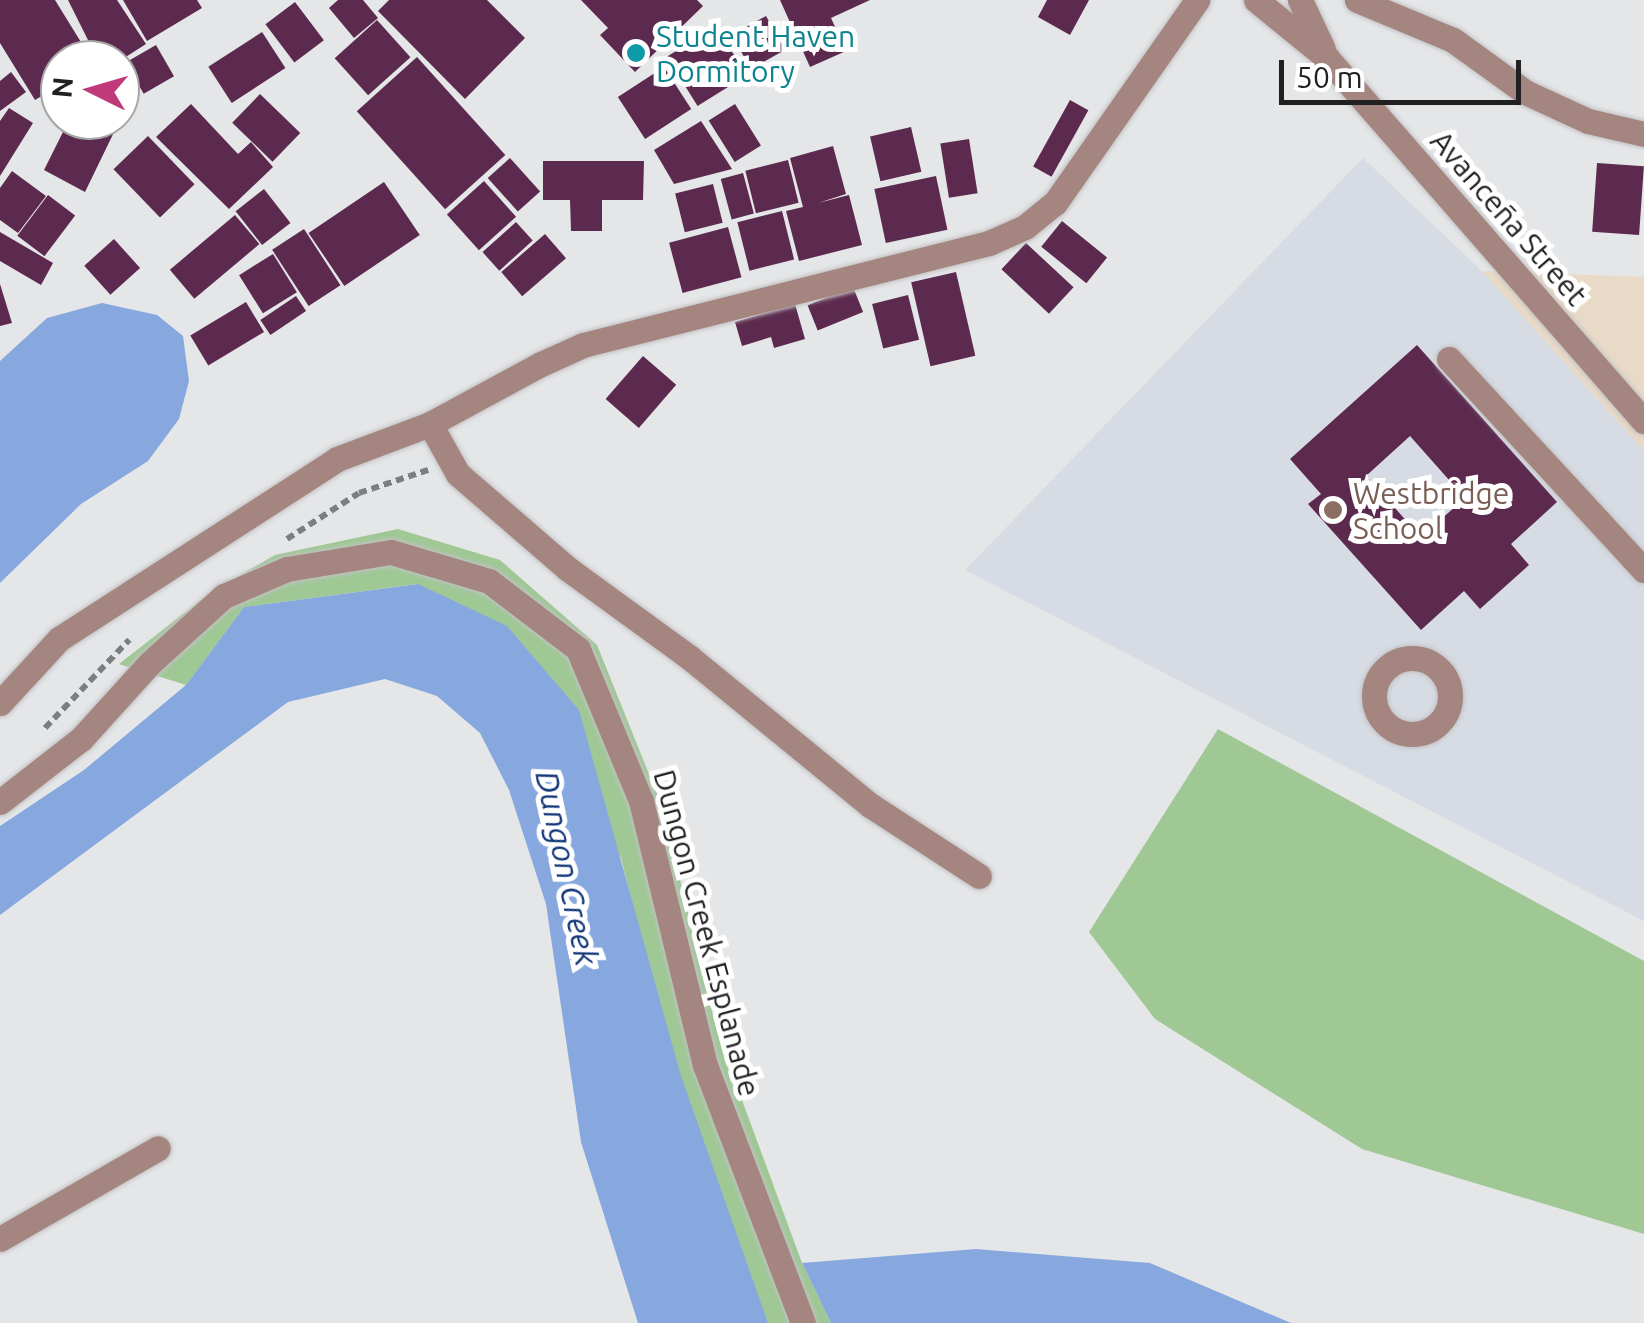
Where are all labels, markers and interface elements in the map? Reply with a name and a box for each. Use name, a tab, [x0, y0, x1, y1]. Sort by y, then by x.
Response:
place label: Student Haven Dormitory	[656, 18, 855, 88]
north arrow	[40, 40, 140, 140]
scale bar	[1284, 40, 1526, 102]
marker: Student Haven Dormitory	[625, 42, 647, 64]
text: 50 m	[1296, 60, 1363, 94]
text: N	[45, 76, 78, 99]
street label: Avanceña Street	[1423, 123, 1595, 313]
place label: Westbridge School	[1353, 475, 1509, 546]
marker: Westbridge School	[1322, 499, 1344, 521]
street label: Dungon Creek Esplanade	[646, 766, 768, 1100]
water label: Dungon Creek	[528, 767, 606, 969]

